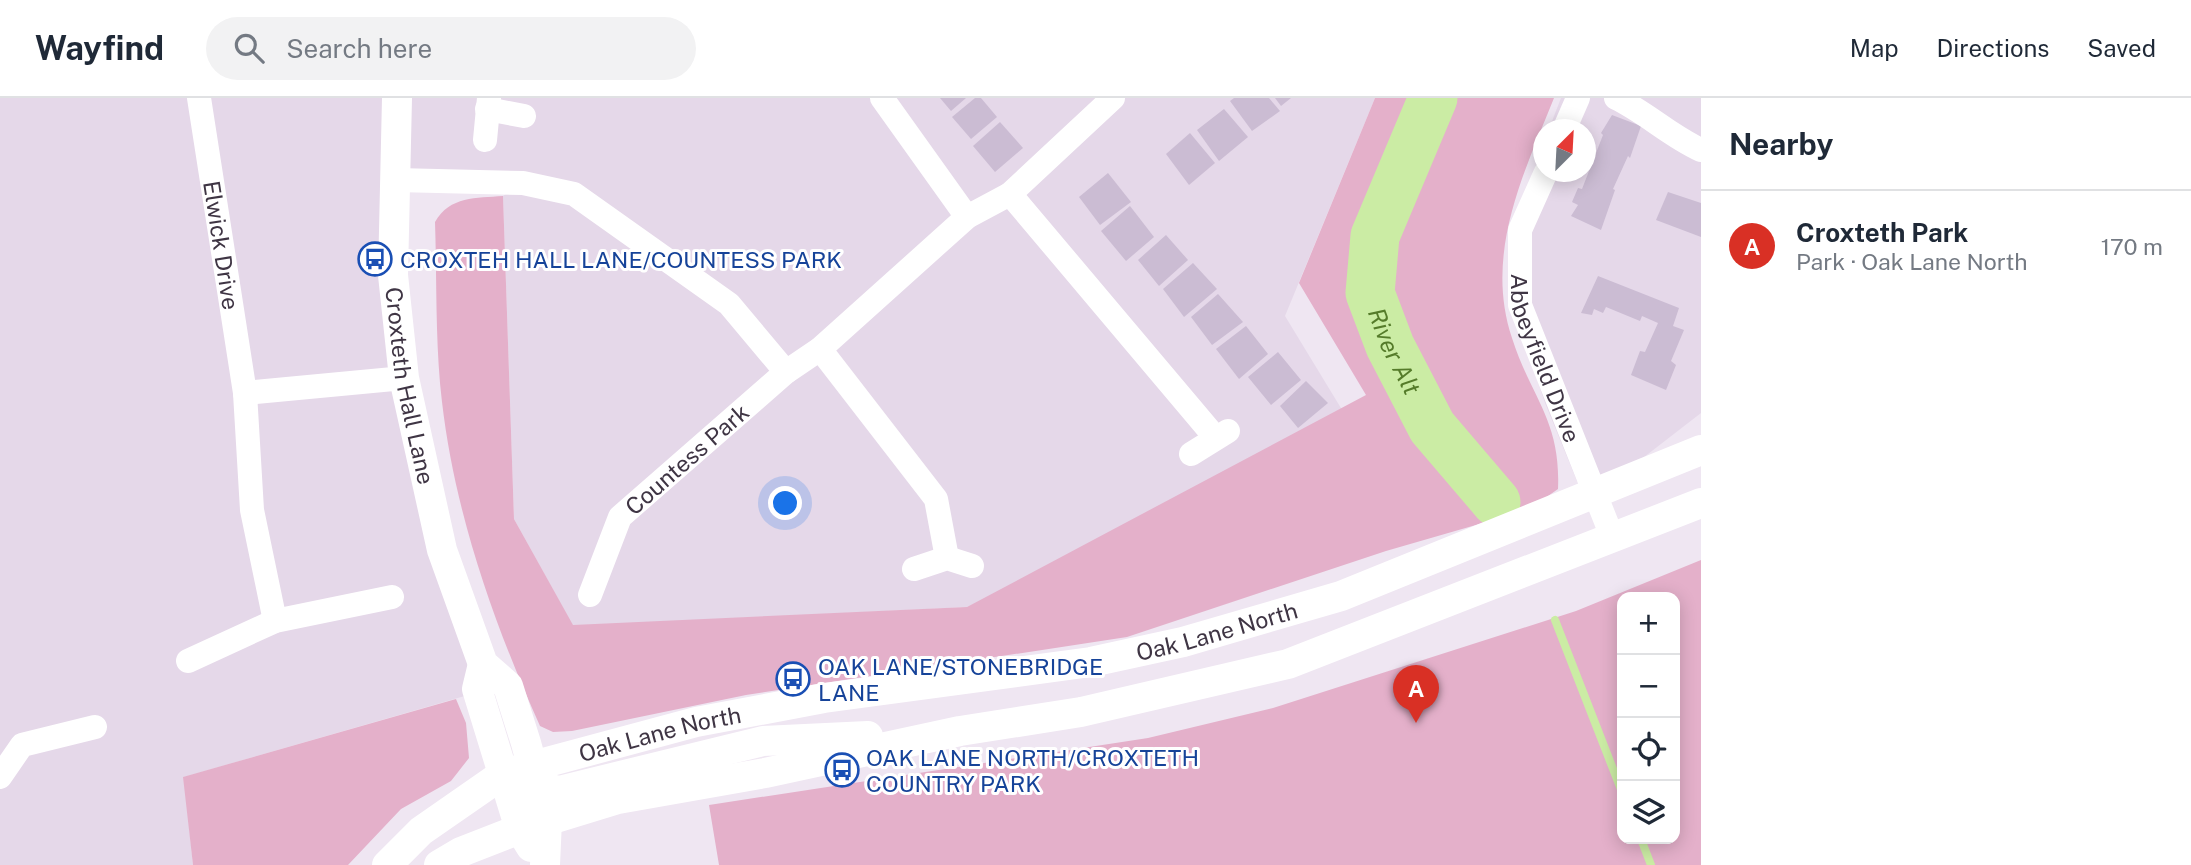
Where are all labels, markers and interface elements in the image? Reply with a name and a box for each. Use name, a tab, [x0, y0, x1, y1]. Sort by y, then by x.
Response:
search box	[206, 17, 696, 80]
text: Wayfind	[35, 29, 164, 67]
icon: search	[230, 29, 268, 67]
text: Search here	[286, 33, 432, 64]
text: Map	[1850, 34, 1899, 62]
text: Directions	[1937, 34, 2049, 62]
text: Saved	[2087, 34, 2156, 62]
north arrow	[1533, 119, 1596, 182]
text: Nearby	[1729, 126, 1833, 162]
street label: Elwick Drive	[199, 179, 245, 312]
text: Croxteth Park	[1796, 217, 1968, 248]
text: A	[1744, 233, 1760, 260]
text: 170 m	[2101, 233, 2163, 260]
bus stop icon: CROXTEH HALL LANE/COUNTESS PARK	[356, 240, 394, 278]
place label: CROXTEH HALL LANE/COUNTESS PARK	[400, 246, 842, 273]
text: Park · Oak Lane North	[1796, 248, 2028, 275]
street label: Abbeyfield Drive	[1507, 274, 1587, 446]
street label: Croxteth Hall Lane	[381, 286, 441, 487]
water label: River Alt	[1363, 304, 1427, 399]
street label: Countess Park	[620, 398, 754, 520]
your location	[768, 486, 802, 520]
map controls	[1617, 592, 1680, 844]
button: +	[1617, 592, 1680, 655]
street label: Oak Lane North	[1133, 596, 1301, 665]
place label: OAK LANE/STONEBRIDGE LANE	[818, 653, 1103, 706]
button: −	[1617, 655, 1680, 718]
bus stop icon: OAK LANE/STONEBRIDGE LANE	[774, 660, 812, 698]
pin: A	[1393, 665, 1439, 723]
street label: Oak Lane North	[576, 700, 743, 767]
button: locate	[1617, 718, 1680, 781]
place label: OAK LANE NORTH/CROXTETH COUNTRY PARK	[866, 744, 1199, 797]
bus stop icon: OAK LANE NORTH/CROXTETH COUNTRY PARK	[823, 751, 861, 789]
button: layers	[1617, 781, 1680, 844]

